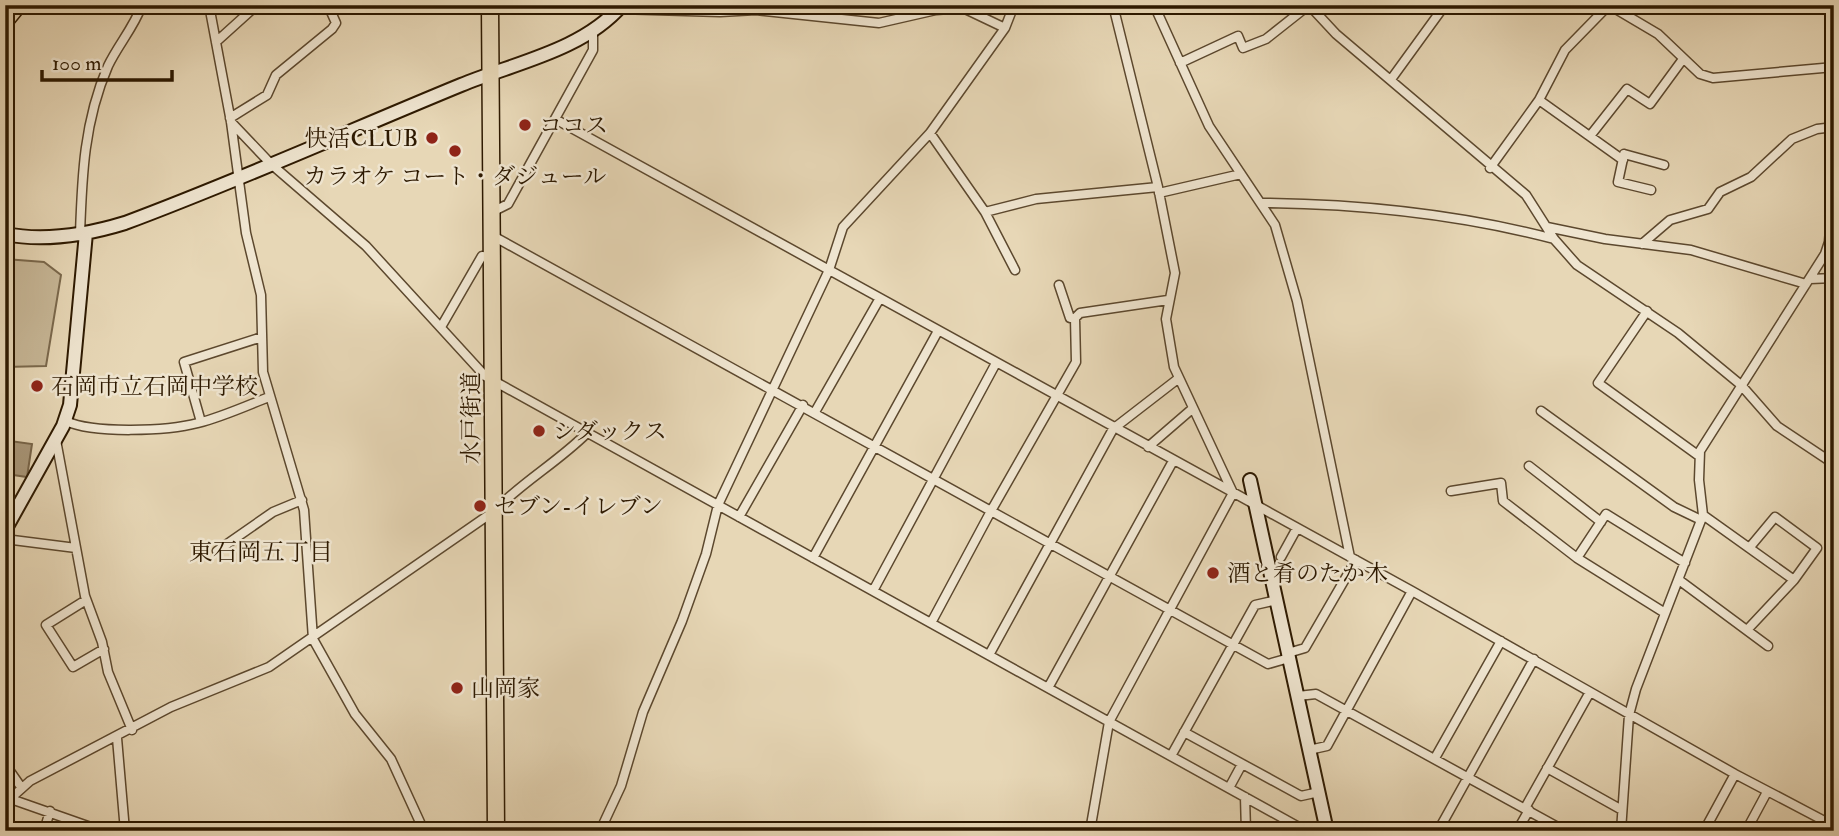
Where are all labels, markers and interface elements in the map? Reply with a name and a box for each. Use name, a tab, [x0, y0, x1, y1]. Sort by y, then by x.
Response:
scale bar	[42, 38, 172, 82]
text: 100 m	[52, 50, 102, 77]
place label: ココス	[539, 111, 608, 140]
marker: ココス	[517, 117, 533, 133]
place label: 快活CLUB	[304, 124, 418, 153]
marker: 快活CLUB	[424, 130, 440, 146]
marker: カラオケ コート・ダジュール	[447, 143, 463, 159]
place label: カラオケ コート・ダジュール	[304, 162, 606, 191]
place label: 石岡市立石岡中学校	[51, 372, 258, 401]
street label: 水戸街道	[457, 372, 486, 464]
marker: 石岡市立石岡中学校	[29, 378, 45, 394]
place label: シダックス	[553, 417, 667, 446]
marker: シダックス	[531, 423, 547, 439]
place label: セブン-イレブン	[494, 492, 663, 521]
marker: セブン-イレブン	[472, 498, 488, 514]
district label: 東石岡五丁目	[189, 537, 333, 568]
place label: 酒と肴のたか木	[1227, 559, 1388, 588]
marker: 酒と肴のたか木	[1205, 565, 1221, 581]
place label: 山岡家	[471, 674, 540, 703]
marker: 山岡家	[449, 680, 465, 696]

